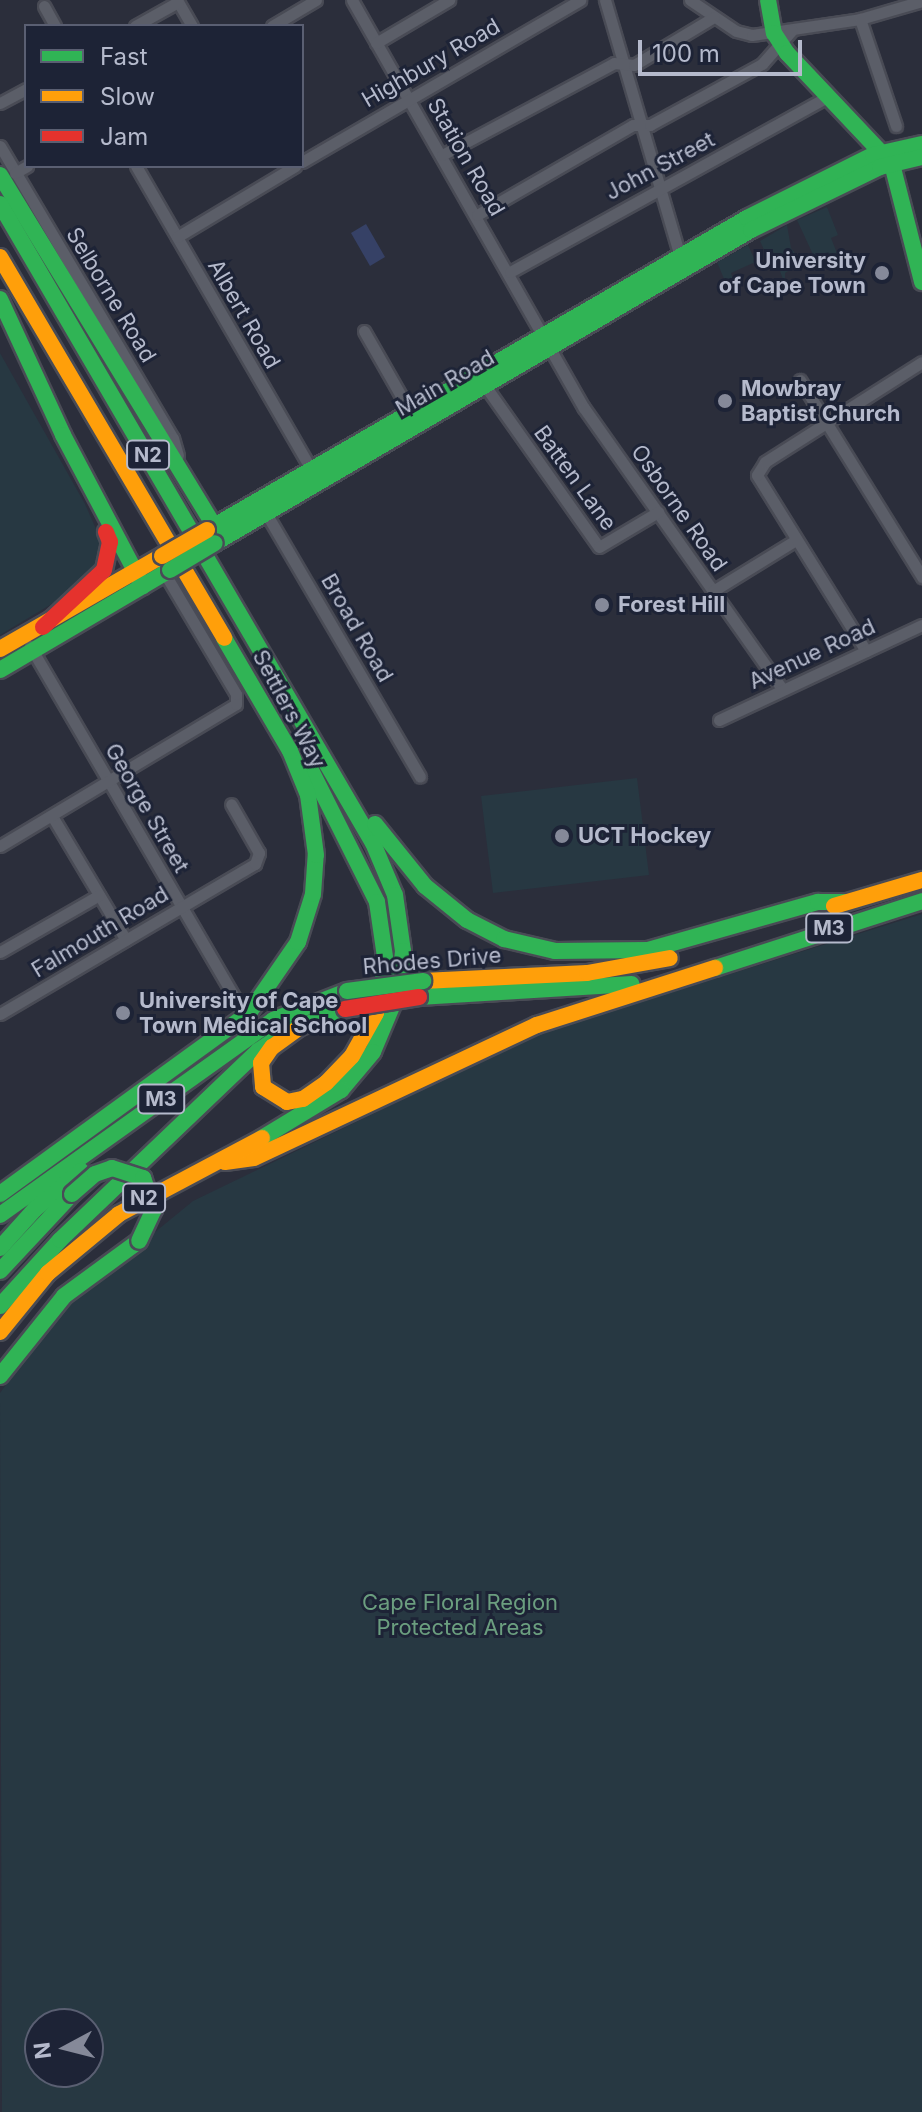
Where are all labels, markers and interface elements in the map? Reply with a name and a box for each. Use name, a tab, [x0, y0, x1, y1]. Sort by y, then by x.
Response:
street label: Highbury Road	[357, 13, 505, 113]
legend	[24, 24, 304, 168]
scale bar	[642, 24, 806, 74]
text: 100 m	[652, 39, 720, 68]
text: Fast	[100, 42, 148, 71]
text: Slow	[100, 82, 155, 111]
street label: Station Road	[422, 93, 510, 221]
text: Jam	[100, 122, 148, 151]
street label: John Street	[601, 126, 719, 206]
street label: Selborne Road	[60, 223, 162, 367]
place label: University of Cape Town	[719, 247, 866, 298]
street label: Albert Road	[202, 255, 286, 373]
marker: University of Cape Town	[873, 264, 891, 282]
street label: Main Road	[391, 344, 499, 422]
place label: Mowbray Baptist Church	[741, 375, 901, 426]
marker: Mowbray Baptist Church	[716, 392, 734, 410]
street label: Batten Lane	[528, 420, 622, 536]
road number: N2	[126, 439, 170, 471]
street label: Osborne Road	[626, 439, 732, 577]
street label: Broad Road	[315, 569, 399, 687]
place label: Forest Hill	[618, 592, 725, 618]
marker: Forest Hill	[593, 596, 611, 614]
street label: Avenue Road	[745, 613, 879, 695]
street label: Settlers Way	[247, 645, 331, 773]
street label: George Street	[99, 739, 195, 877]
place label: UCT Hockey	[578, 823, 711, 849]
marker: UCT Hockey	[553, 827, 571, 845]
street label: Falmouth Road	[27, 881, 173, 983]
road number: M3	[805, 912, 853, 944]
street label: Rhodes Drive	[362, 942, 502, 980]
place label: University of Cape Town Medical School	[139, 987, 367, 1038]
marker: University of Cape Town Medical School	[114, 1004, 132, 1022]
road number: M3	[137, 1083, 185, 1115]
road number: N2	[122, 1182, 166, 1214]
park label: Cape Floral Region Protected Areas	[362, 1589, 558, 1640]
north arrow	[24, 2008, 104, 2088]
text: N	[28, 2041, 56, 2061]

